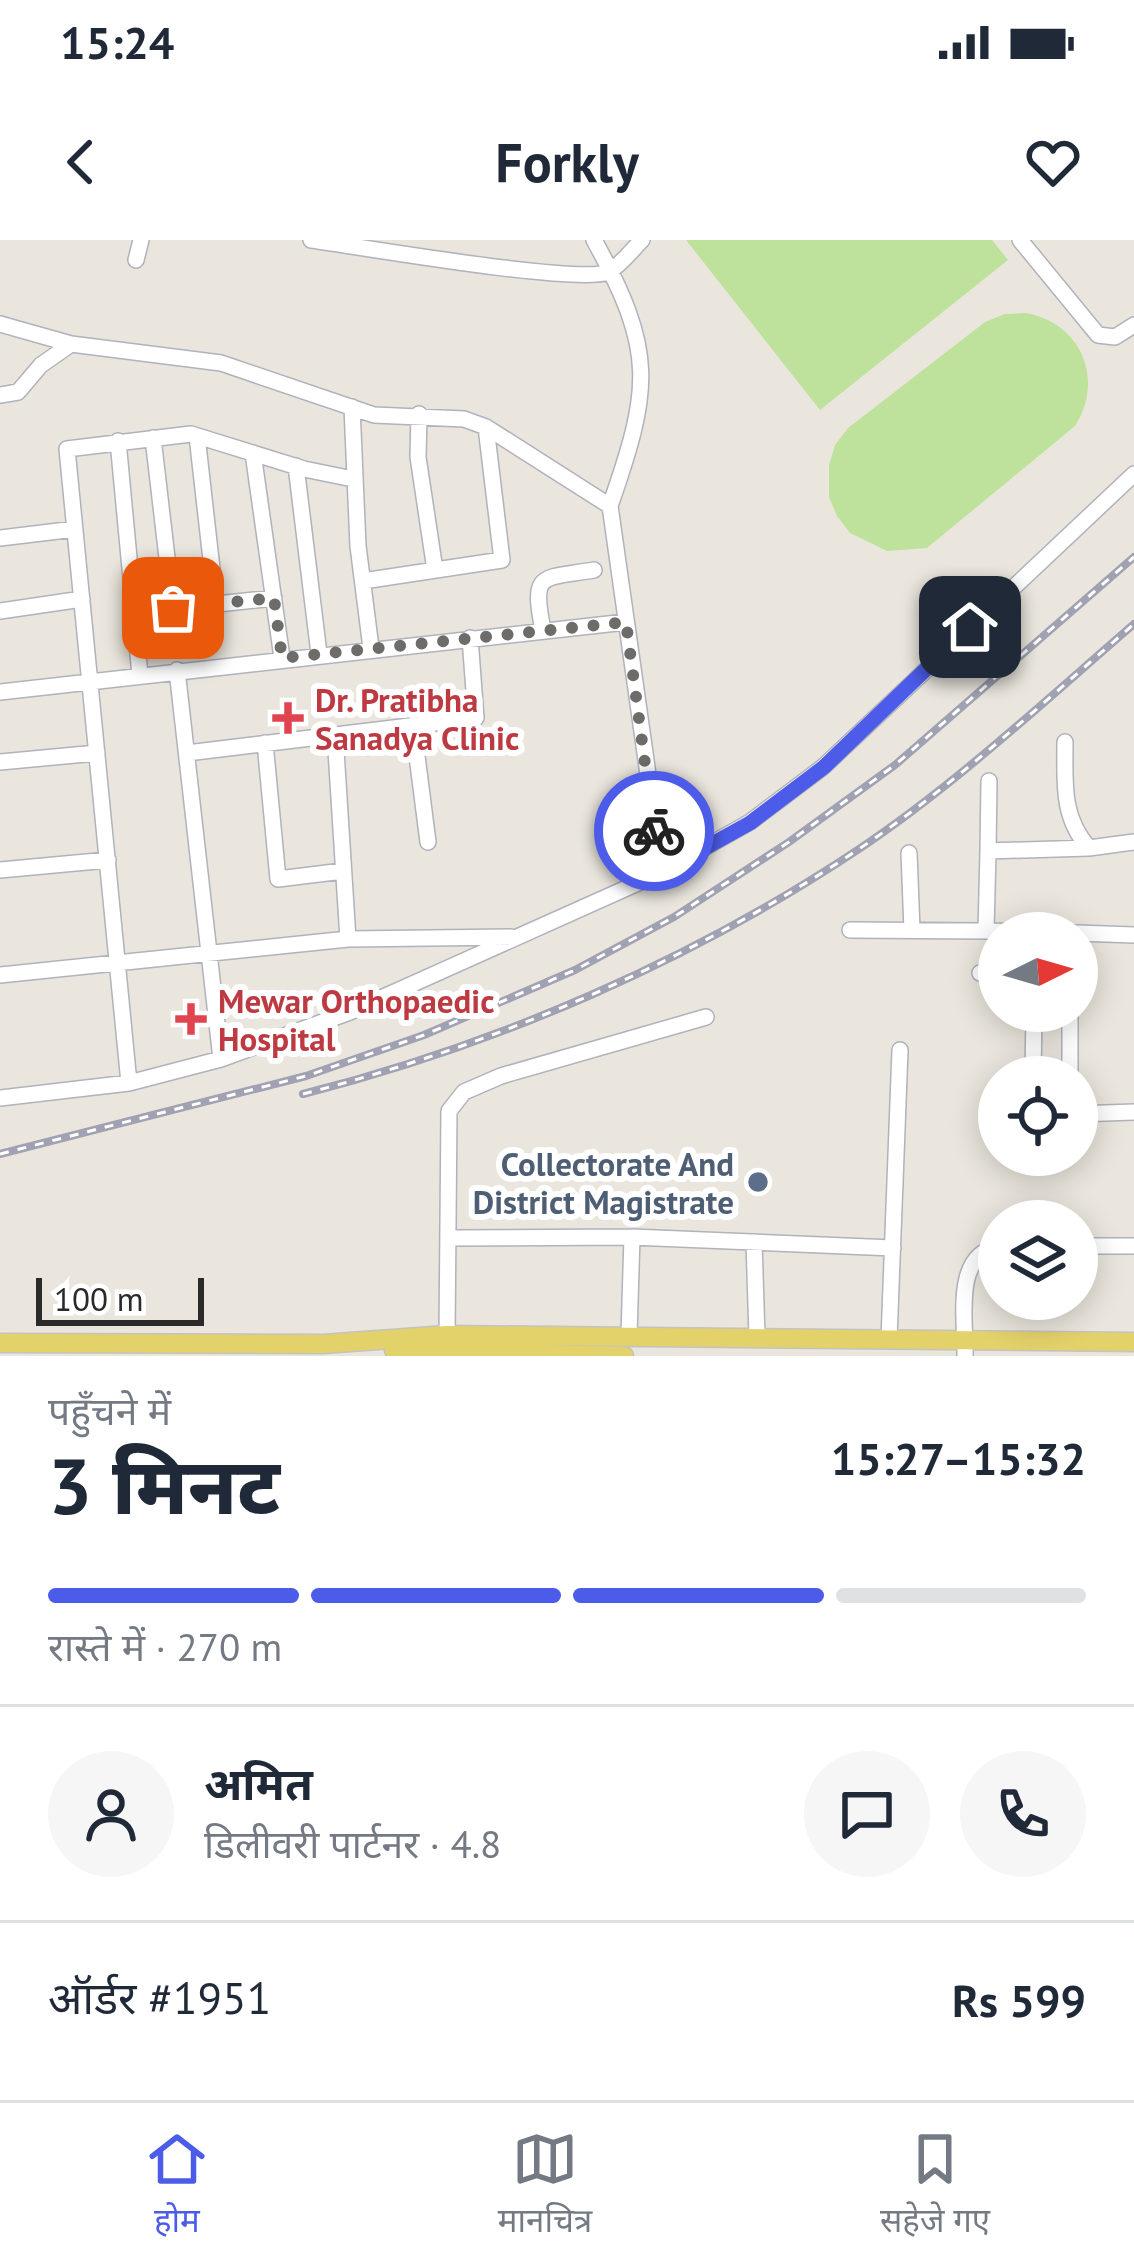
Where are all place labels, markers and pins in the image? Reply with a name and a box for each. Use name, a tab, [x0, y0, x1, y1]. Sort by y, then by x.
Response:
pin	[122, 557, 224, 659]
pin	[919, 576, 1021, 678]
place label: Dr. Pratibha Sanadya Clinic	[315, 678, 519, 759]
marker: Dr. Pratibha Sanadya Clinic	[272, 702, 304, 734]
place label: Mewar Orthopaedic Hospital	[218, 979, 494, 1060]
marker: Mewar Orthopaedic Hospital	[175, 1003, 207, 1035]
place label: Collectorate And District Magistrate	[473, 1142, 734, 1223]
marker: Collectorate And District Magistrate	[745, 1169, 771, 1195]

